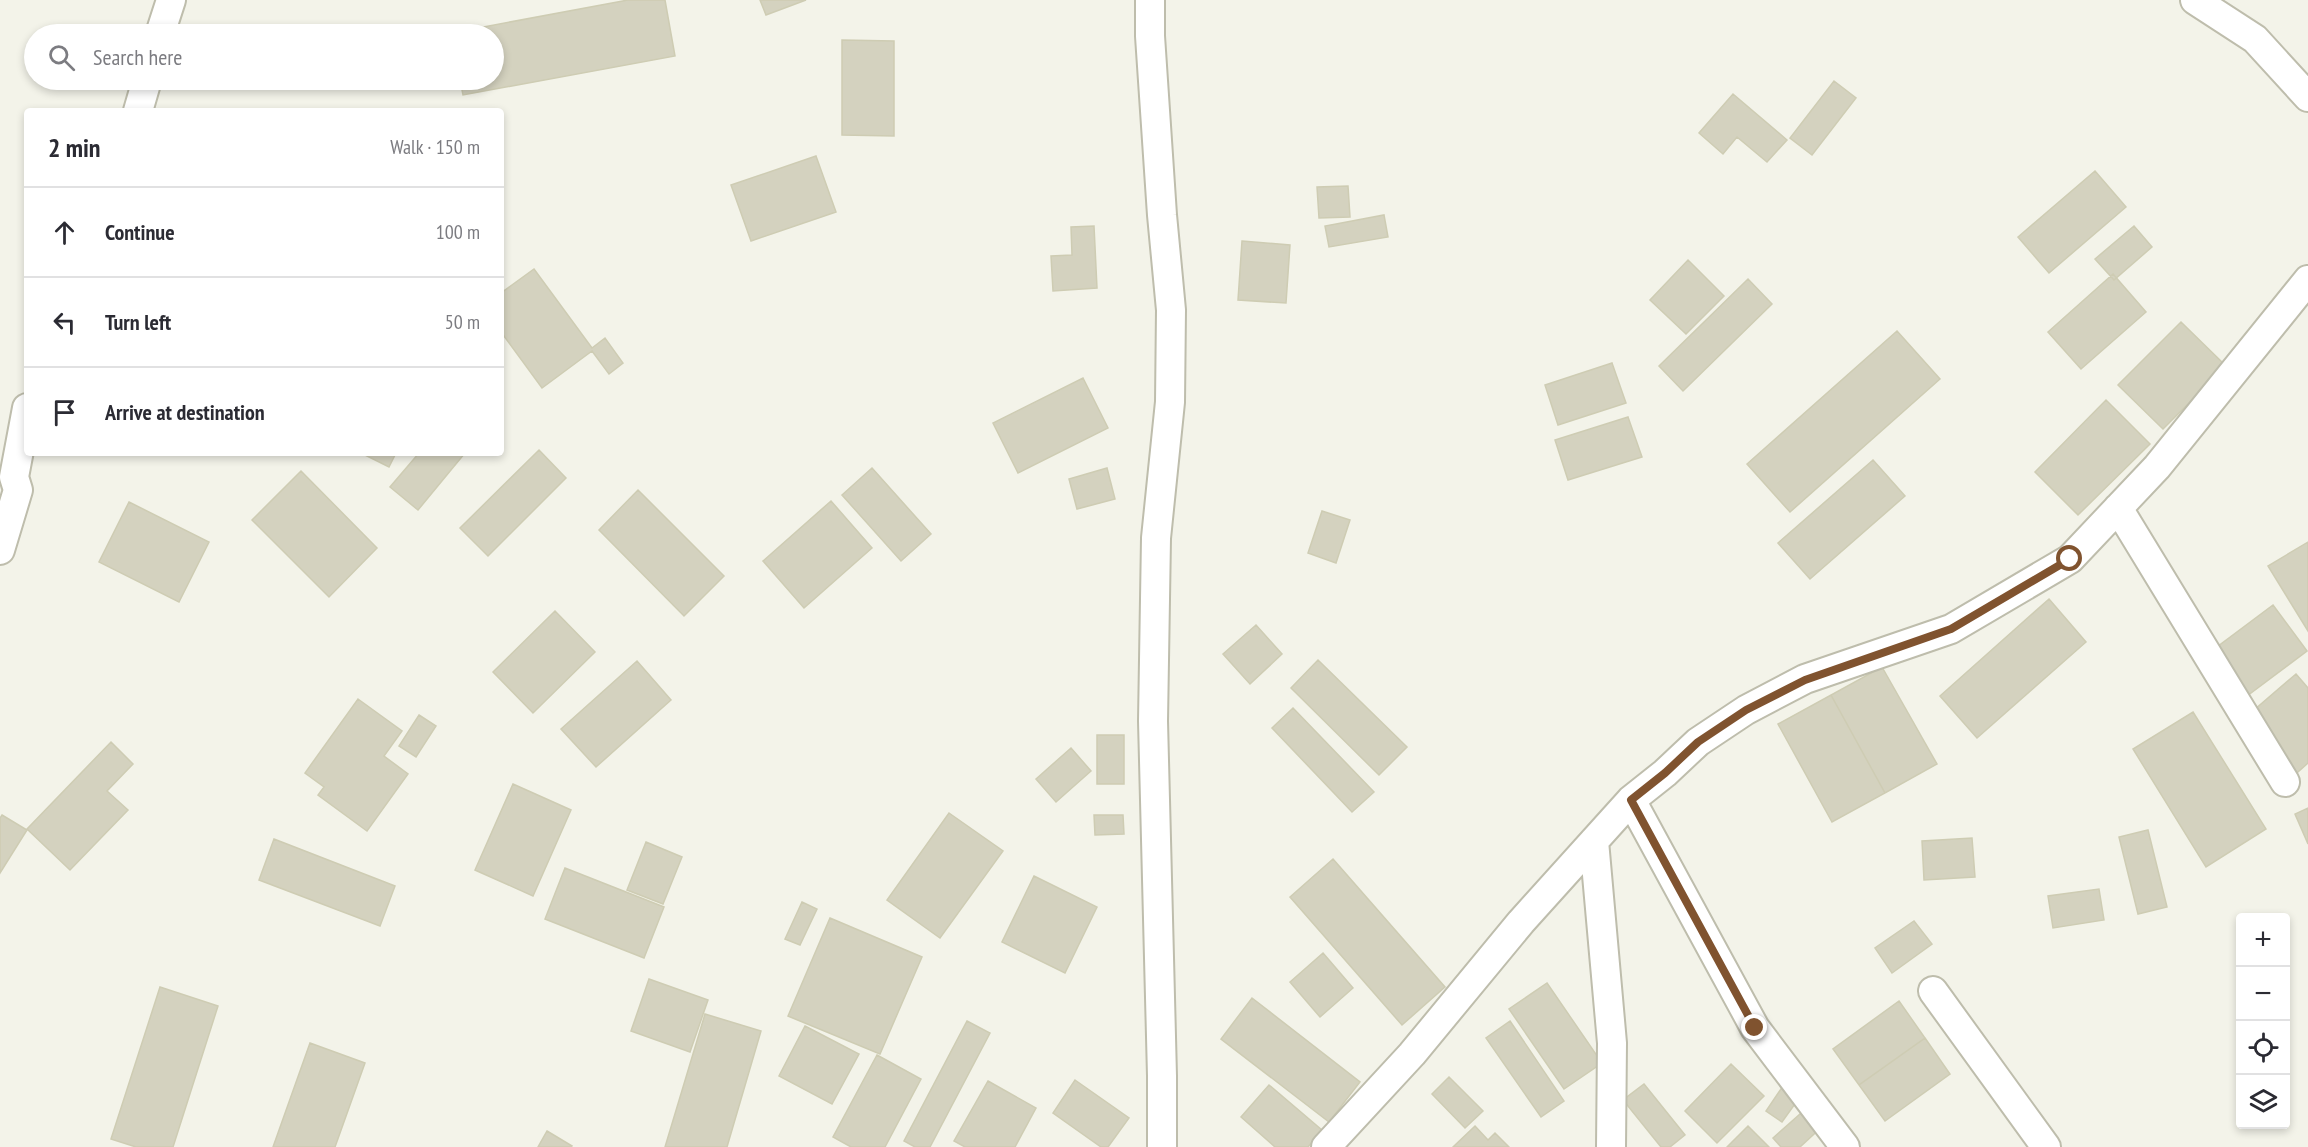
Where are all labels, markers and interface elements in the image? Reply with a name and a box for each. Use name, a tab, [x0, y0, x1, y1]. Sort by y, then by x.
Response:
search box	[24, 24, 504, 90]
icon: search	[45, 41, 78, 74]
text: Search here	[93, 43, 182, 71]
text: 2 min	[48, 131, 101, 164]
text: Walk · 150 m	[390, 134, 480, 160]
icon: ahead	[48, 216, 81, 249]
text: Continue	[105, 218, 175, 246]
text: 100 m	[436, 219, 480, 245]
icon: left	[48, 306, 81, 339]
text: Turn left	[105, 308, 171, 336]
text: 50 m	[445, 309, 480, 335]
icon: arrive	[48, 396, 81, 429]
text: Arrive at destination	[105, 398, 265, 426]
route start	[2056, 545, 2082, 571]
map controls	[2236, 913, 2290, 1129]
button: +	[2236, 913, 2290, 967]
button: −	[2236, 967, 2290, 1021]
route end	[1741, 1014, 1767, 1040]
button: locate	[2236, 1021, 2290, 1075]
button: layers	[2236, 1075, 2290, 1129]

